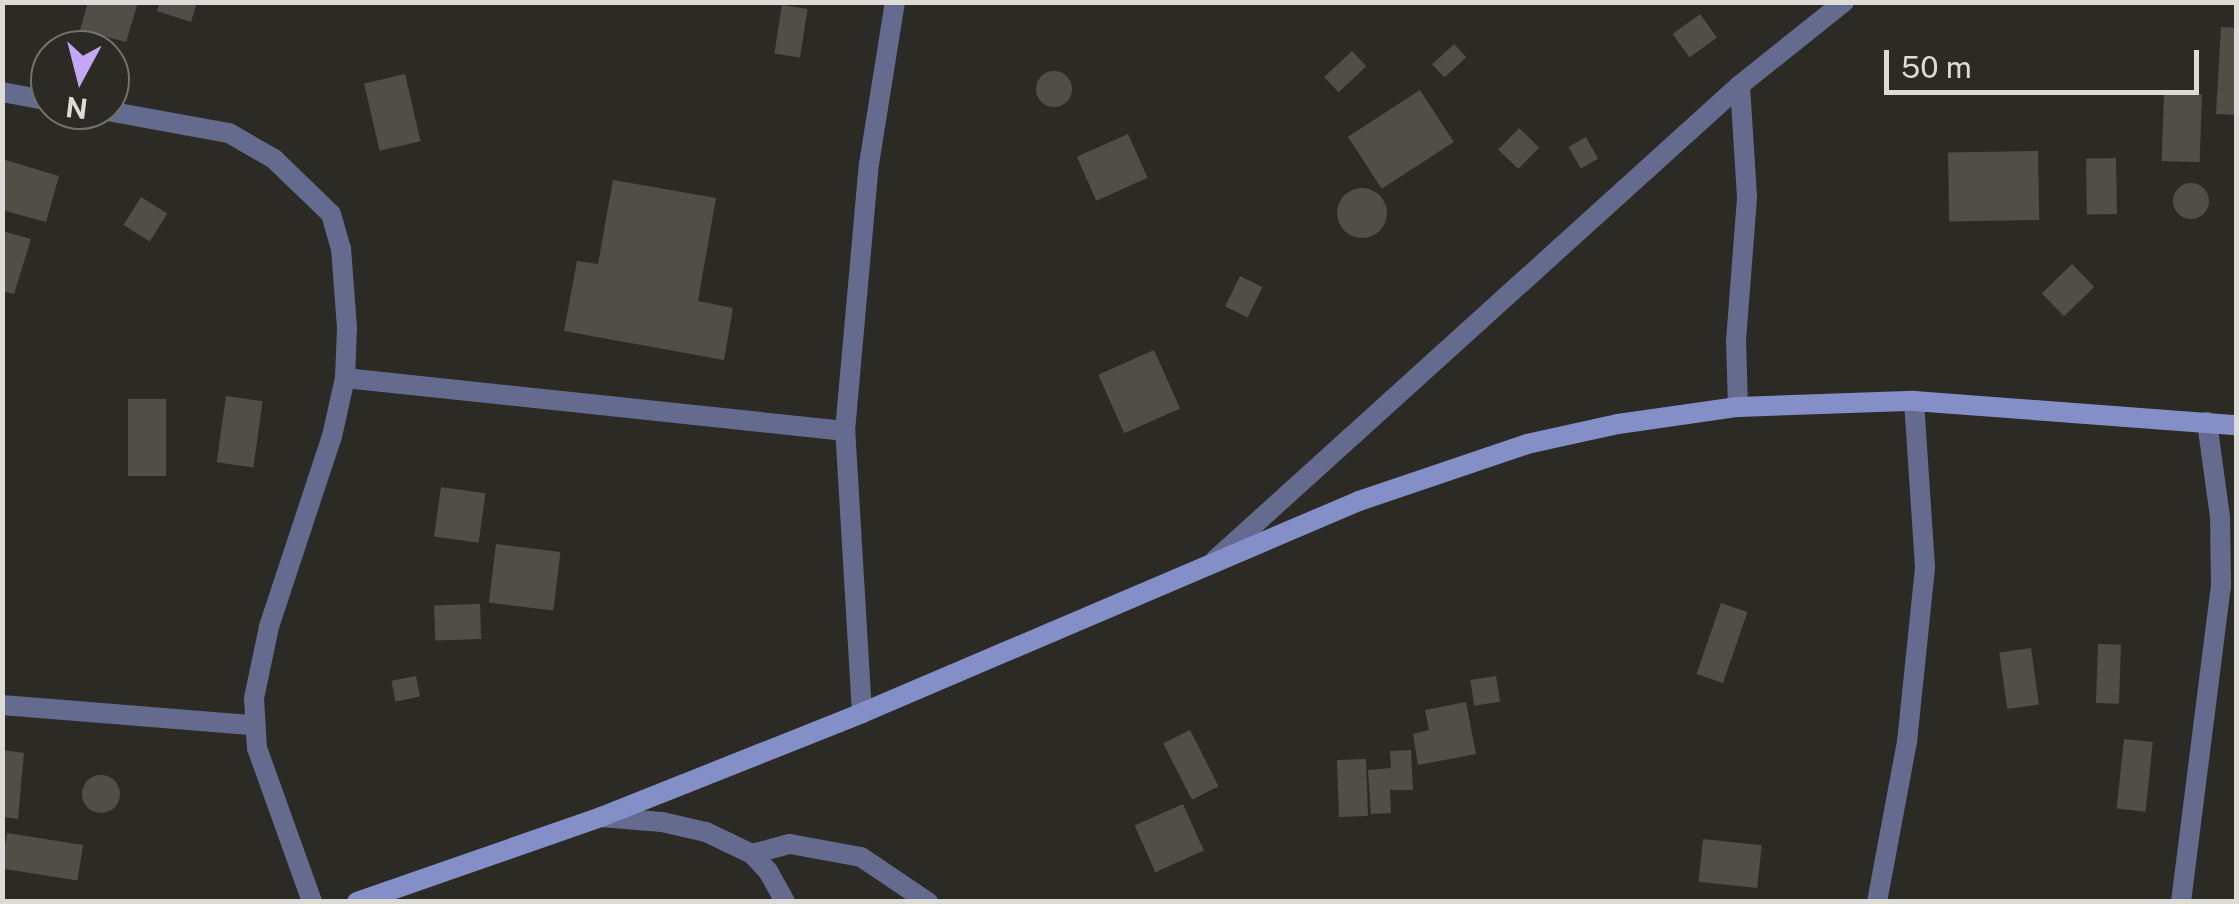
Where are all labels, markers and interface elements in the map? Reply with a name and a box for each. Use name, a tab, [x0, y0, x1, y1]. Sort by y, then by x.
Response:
north arrow	[30, 30, 130, 130]
scale bar	[1889, 30, 2204, 92]
text: 50 m	[1901, 49, 1972, 85]
text: N	[64, 91, 89, 126]

